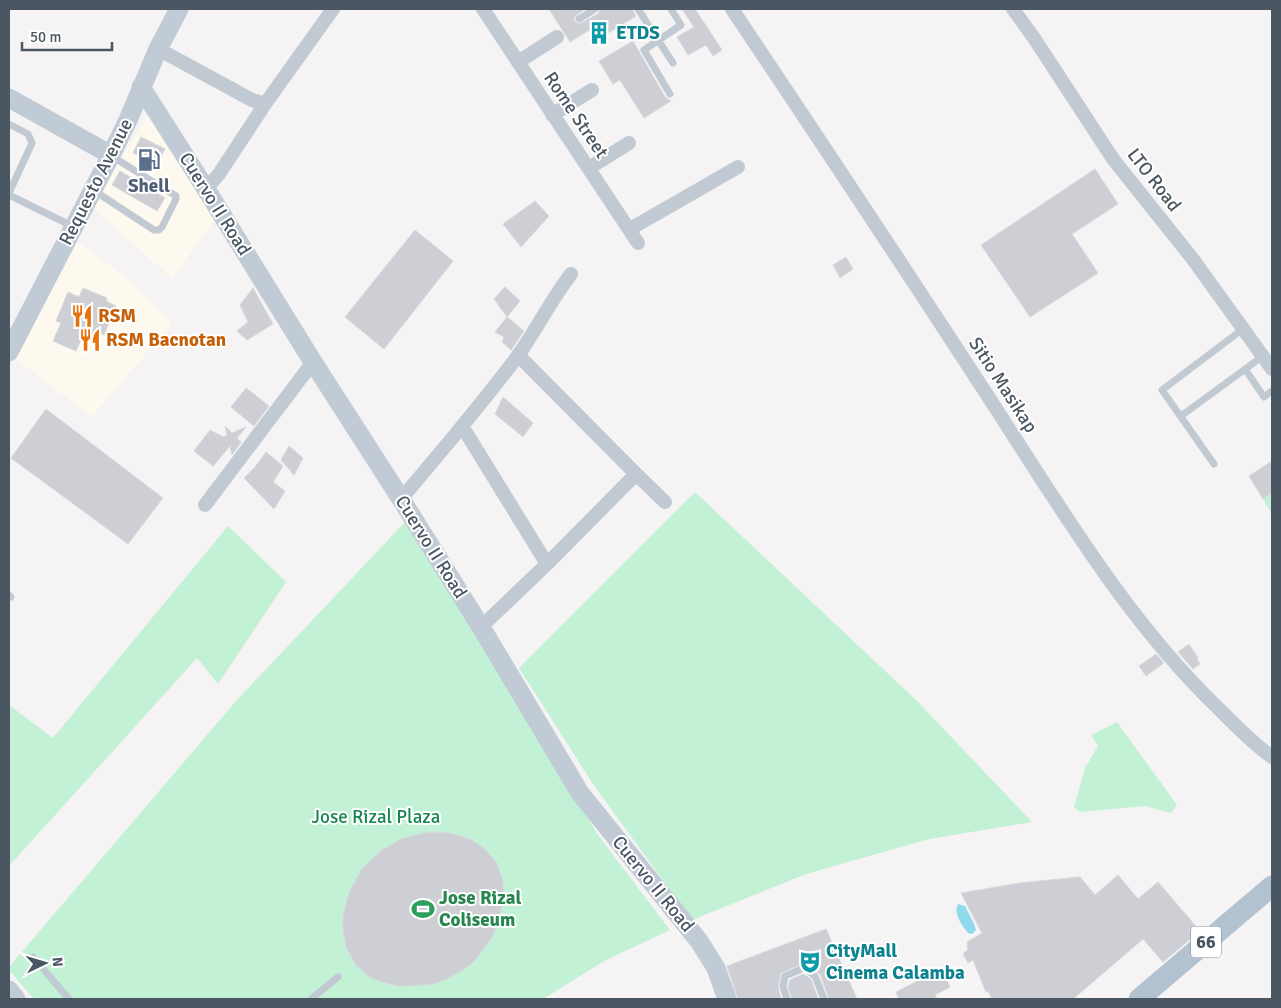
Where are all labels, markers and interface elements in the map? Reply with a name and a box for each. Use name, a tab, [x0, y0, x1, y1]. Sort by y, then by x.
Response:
scale bar	[22, 20, 112, 52]
building icon: ETDS	[586, 20, 612, 46]
place label: ETDS	[616, 21, 660, 45]
text: 50 m	[30, 28, 61, 46]
street label: Rome Street	[538, 67, 614, 163]
street label: Requesto Avenue	[54, 115, 138, 249]
street label: LTO Road	[1122, 143, 1186, 217]
fuel station icon: Shell	[136, 147, 162, 173]
street label: Cuervo II Road	[174, 148, 256, 260]
place label: Shell	[128, 174, 170, 198]
restaurant icon: RSM	[69, 303, 95, 329]
place label: RSM	[98, 304, 136, 328]
restaurant icon: RSM Bacnotan	[77, 327, 103, 353]
place label: RSM Bacnotan	[106, 328, 226, 352]
street label: Sitio Masikap	[963, 333, 1043, 437]
street label: Cuervo II Road	[390, 491, 472, 603]
park label: Jose Rizal Plaza	[312, 805, 440, 829]
street label: Cuervo II Road	[607, 831, 699, 937]
place label: Jose Rizal Coliseum	[439, 886, 522, 932]
sports icon: Jose Rizal Coliseum	[410, 896, 436, 922]
road number: 66	[1191, 926, 1221, 958]
north arrow	[20, 938, 70, 988]
place label: CityMall Cinema Calamba	[826, 939, 965, 985]
theatre icon: CityMall Cinema Calamba	[797, 949, 823, 975]
text: N	[49, 956, 66, 968]

